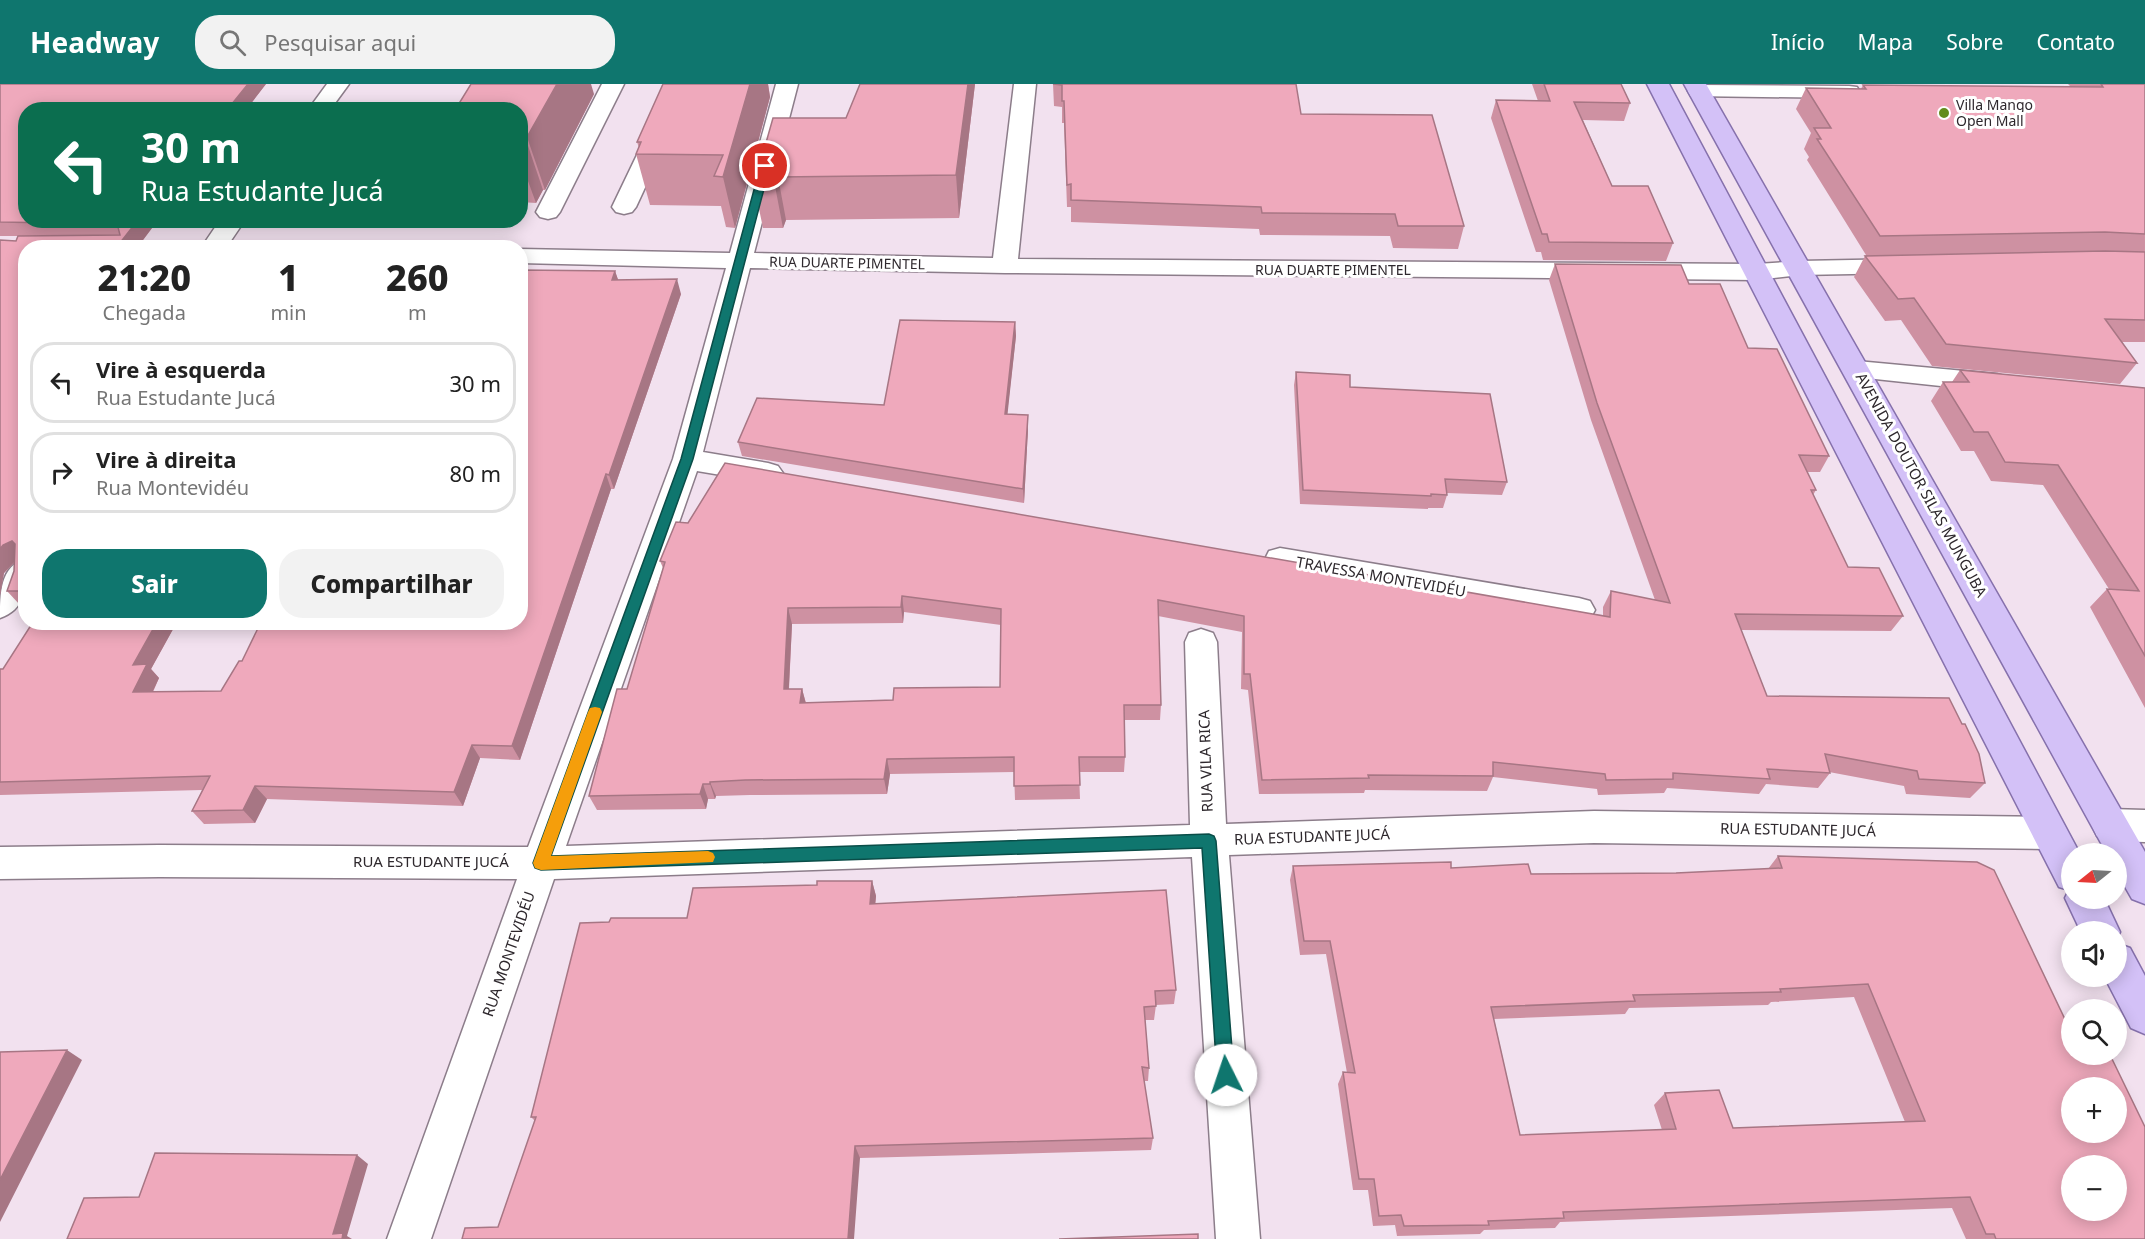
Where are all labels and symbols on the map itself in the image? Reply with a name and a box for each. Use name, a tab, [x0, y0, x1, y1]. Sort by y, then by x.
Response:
place label: Villa Mango Open Mall	[1956, 95, 2033, 130]
marker: Villa Mango Open Mall	[1937, 106, 1951, 120]
pin	[739, 140, 790, 191]
street label: RUA DUARTE PIMENTEL	[769, 252, 925, 273]
street label: RUA DUARTE PIMENTEL	[1255, 260, 1411, 279]
street label: AVENIDA DOUTOR SILAS MUNGUBA	[1852, 369, 1992, 601]
street label: TRAVESSA MONTEVIDÉU	[1295, 551, 1467, 601]
street label: RUA VILA RICA	[1193, 709, 1217, 813]
street label: RUA ESTUDANTE JUCÁ	[1720, 818, 1877, 840]
street label: RUA ESTUDANTE JUCÁ	[1234, 823, 1391, 849]
north arrow	[2061, 843, 2127, 909]
street label: RUA ESTUDANTE JUCÁ	[353, 851, 509, 871]
street label: RUA MONTEVIDÉU	[477, 888, 539, 1019]
position arrow	[1194, 1043, 1258, 1107]

